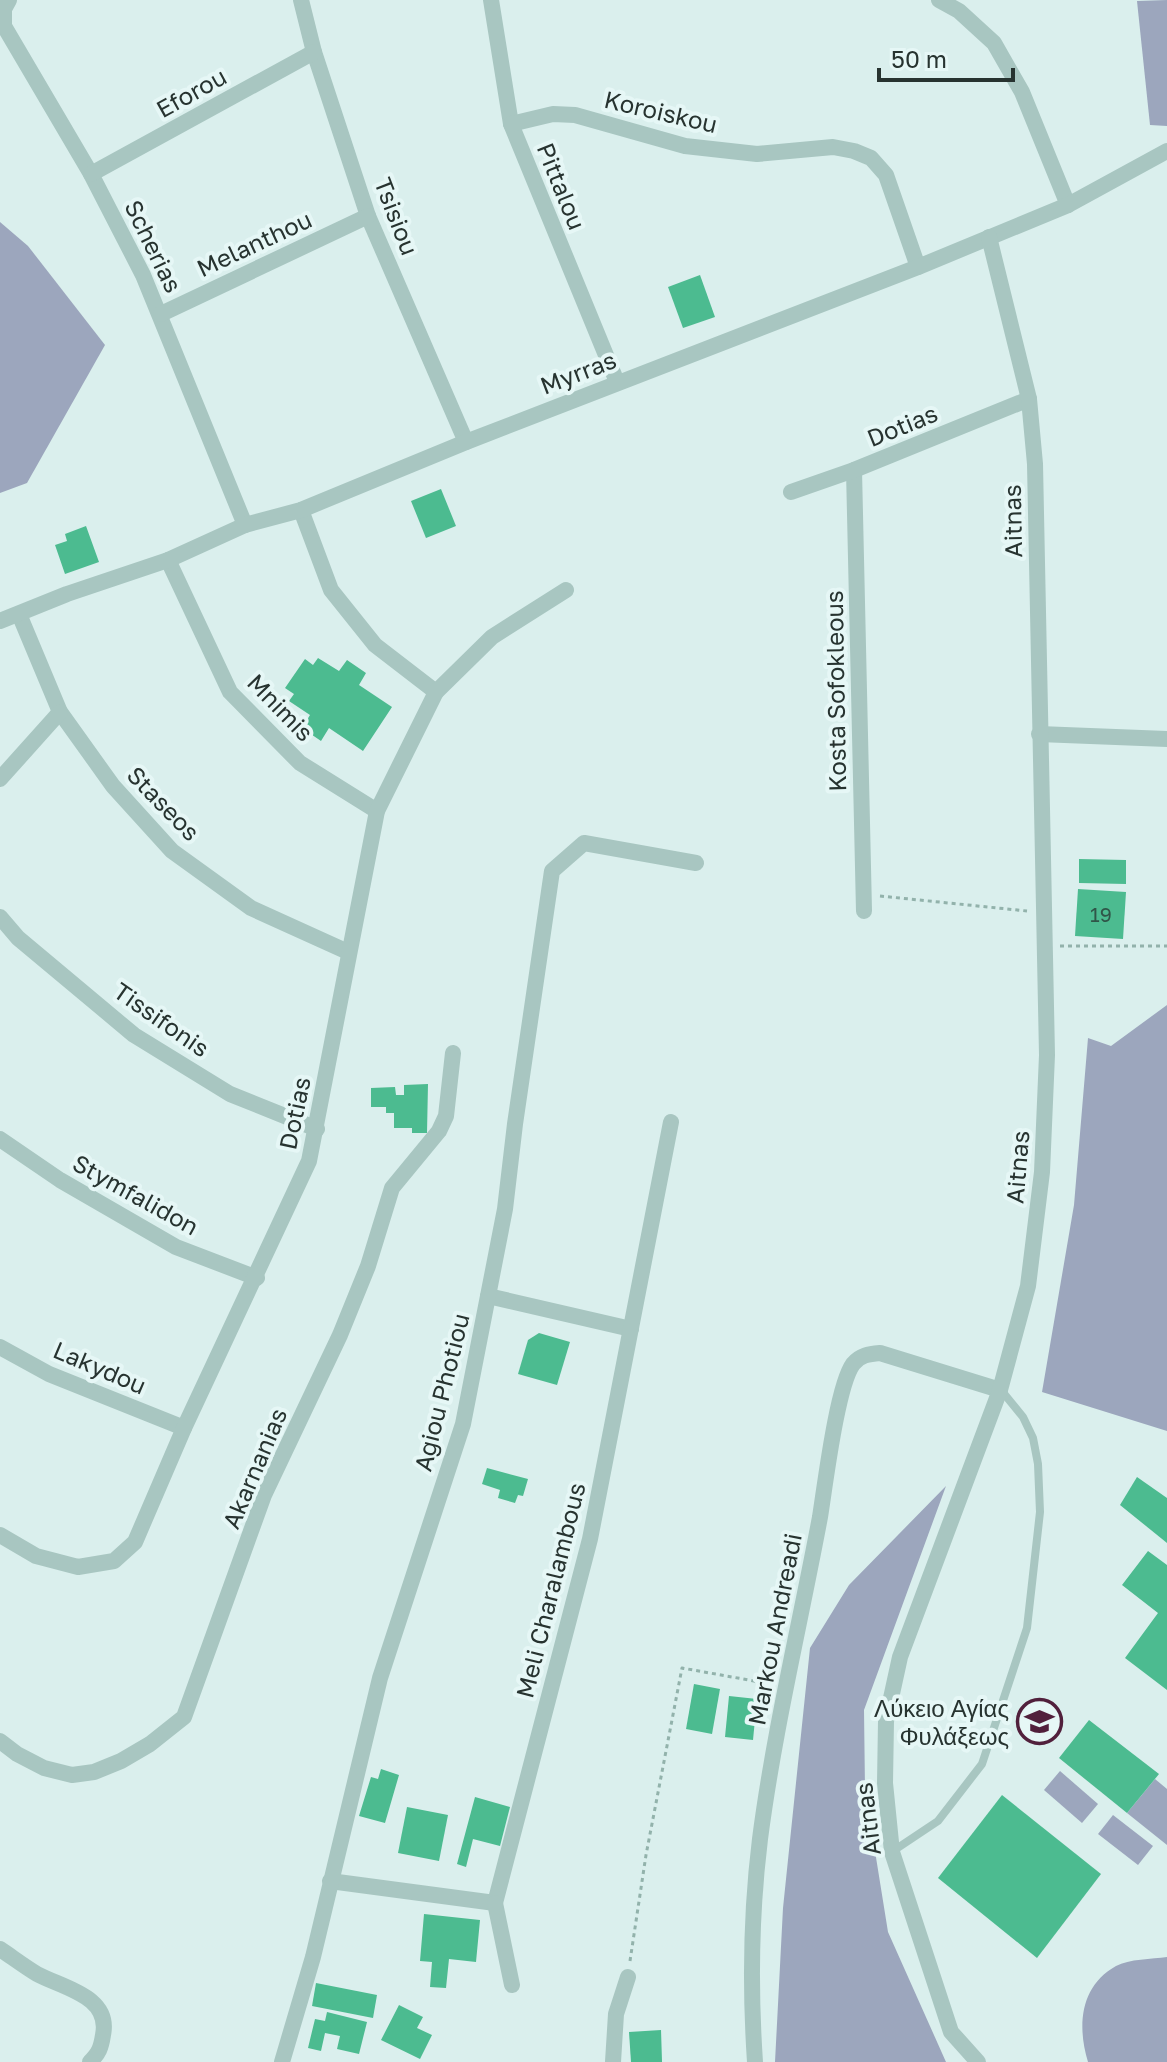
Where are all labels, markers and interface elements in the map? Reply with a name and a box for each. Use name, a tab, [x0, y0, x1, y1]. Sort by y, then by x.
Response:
scale bar	[879, 32, 1013, 82]
text: 50 m	[891, 44, 947, 73]
street label: Eforou	[151, 61, 231, 123]
street label: Koroiskou	[602, 84, 720, 138]
street label: Pittalou	[532, 138, 592, 234]
street label: Tsisiou	[369, 173, 425, 259]
street label: Scherias	[119, 195, 189, 297]
street label: Melanthou	[192, 204, 316, 282]
street label: Myrras	[536, 344, 620, 400]
street label: Dotias	[862, 398, 942, 452]
street label: Aitnas	[997, 484, 1027, 558]
street label: Kosta Sofokleous	[819, 590, 851, 792]
street label: Mnimis	[242, 667, 320, 747]
street label: Staseos	[122, 760, 206, 846]
house number: 19	[1090, 902, 1112, 926]
street label: Tissifonis	[109, 976, 215, 1062]
street label: Dotias	[272, 1074, 316, 1152]
street label: Aitnas	[999, 1129, 1035, 1205]
street label: Stymfalidon	[68, 1147, 204, 1241]
street label: Agiou Photiou	[407, 1310, 475, 1474]
street label: Lakydou	[49, 1335, 151, 1399]
street label: Akarnanias	[216, 1403, 292, 1533]
street label: Meli Charalambous	[509, 1479, 591, 1701]
street label: Markou Andreadi	[741, 1531, 807, 1727]
place label: Λύκειο Αγίας Φυλάξεως	[874, 1693, 1009, 1750]
school or university icon: Λύκειο Αγίας Φυλάξεως	[1016, 1697, 1064, 1745]
street label: Aitnas	[848, 1781, 886, 1857]

